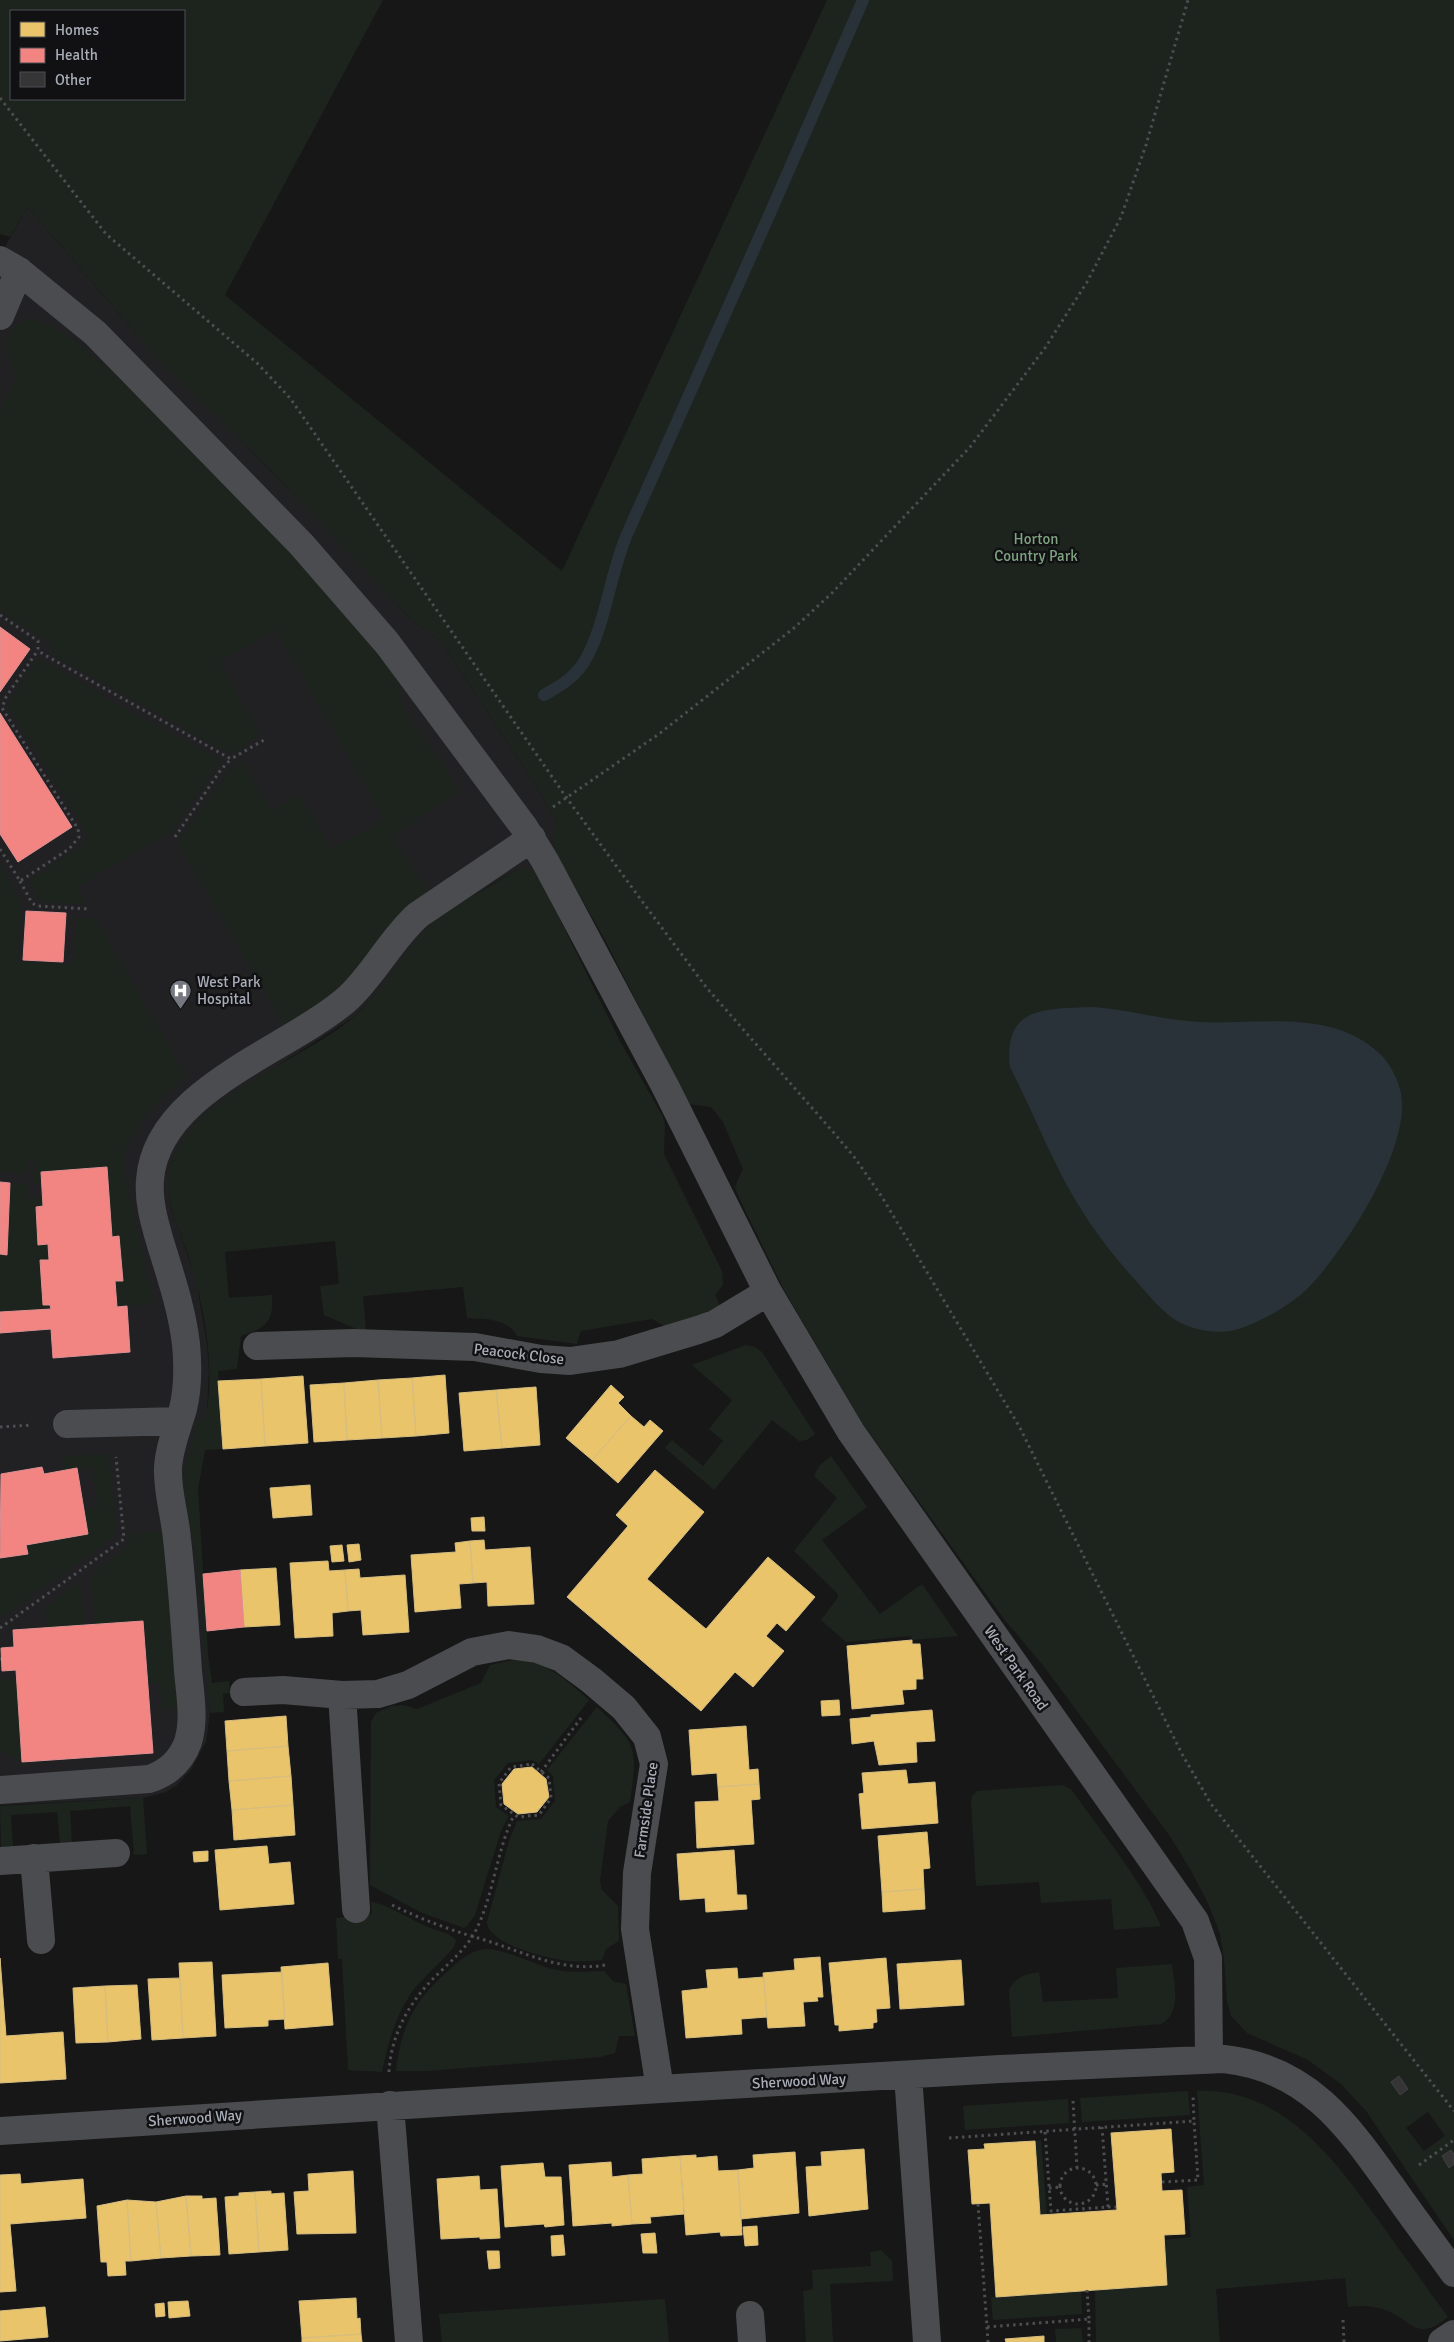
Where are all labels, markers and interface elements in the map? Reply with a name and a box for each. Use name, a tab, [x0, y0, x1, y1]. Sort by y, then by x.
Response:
legend	[10, 10, 185, 100]
text: Homes	[55, 21, 99, 39]
text: Health	[55, 46, 98, 64]
text: Other	[55, 71, 92, 89]
park label: Horton Country Park	[994, 530, 1078, 565]
place label: West Park Hospital	[197, 973, 261, 1008]
hospital icon: West Park Hospital	[169, 979, 193, 1010]
street label: Peacock Close	[473, 1340, 565, 1368]
street label: West Park Road	[980, 1622, 1052, 1714]
street label: Farmside Place	[630, 1761, 662, 1859]
street label: Sherwood Way	[752, 2070, 846, 2092]
street label: Sherwood Way	[148, 2106, 242, 2130]

